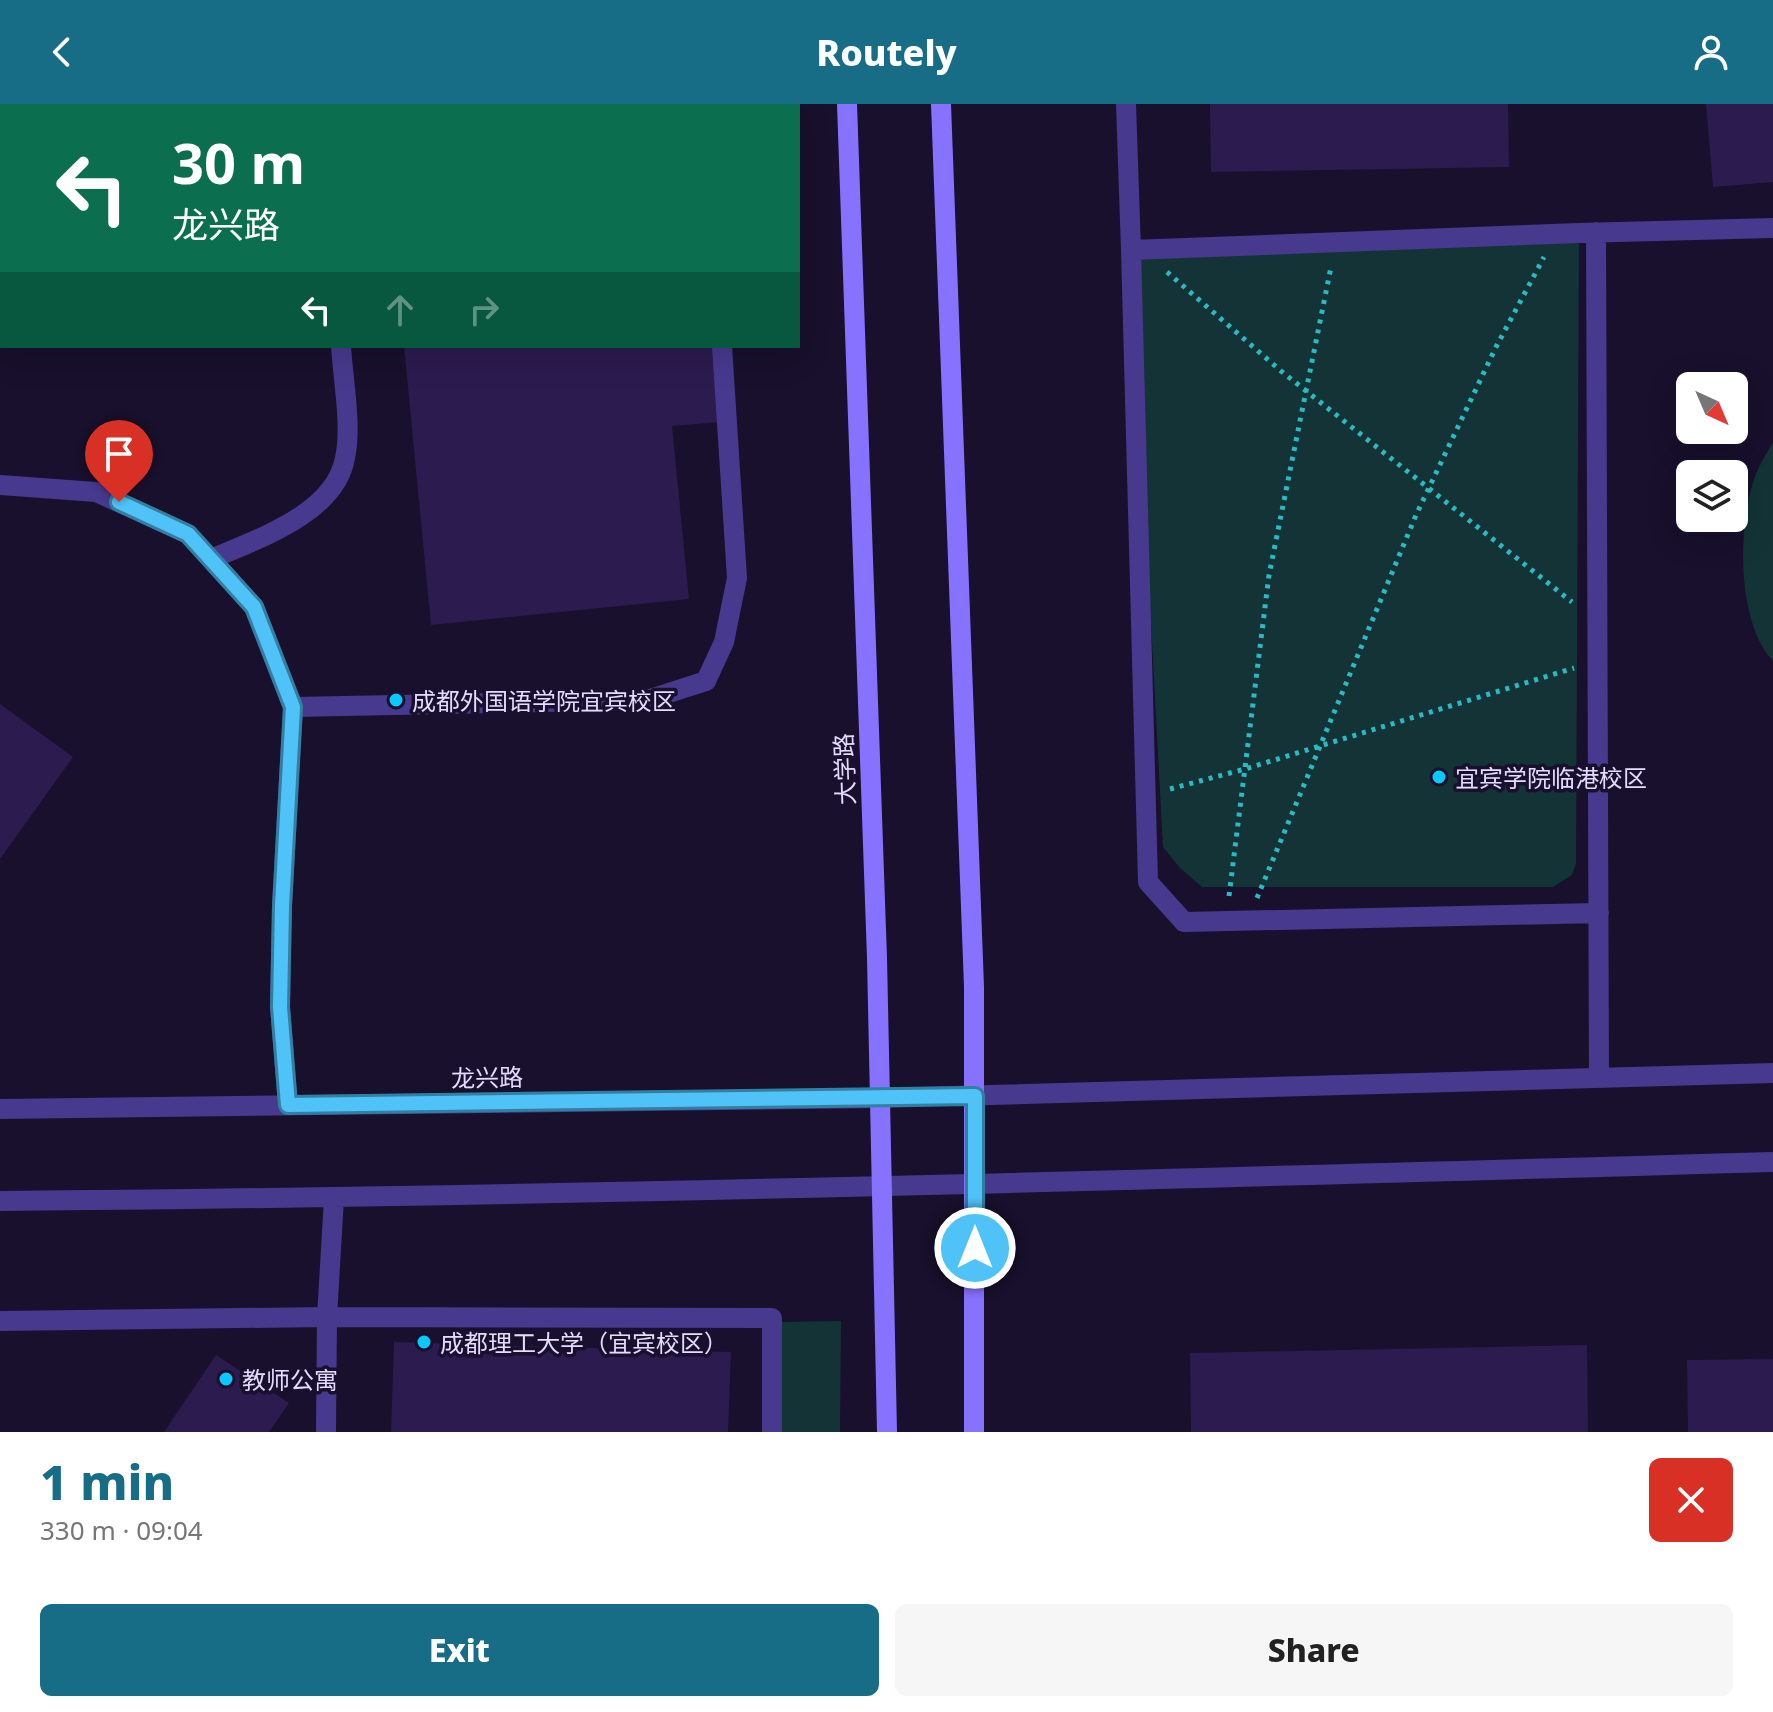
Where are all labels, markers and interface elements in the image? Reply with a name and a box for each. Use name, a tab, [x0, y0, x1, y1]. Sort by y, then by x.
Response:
text: Routely	[816, 28, 957, 77]
icon: back	[40, 30, 84, 74]
icon: person	[1689, 30, 1733, 74]
text: 30 m	[172, 124, 305, 200]
icon: left	[40, 136, 144, 240]
text: 龙兴路	[172, 200, 280, 249]
icon: left	[294, 288, 338, 332]
icon: ahead	[378, 288, 422, 332]
icon: right	[462, 288, 506, 332]
north arrow	[1676, 372, 1748, 444]
map controls	[1676, 372, 1748, 532]
pin	[85, 420, 153, 502]
icon: arrive	[97, 432, 141, 476]
button: layers	[1676, 460, 1748, 532]
place label: 成都外国语学院宜宾校区	[412, 684, 676, 717]
marker: 成都外国语学院宜宾校区	[387, 691, 405, 709]
street label: 大学路	[826, 732, 862, 806]
place label: 宜宾学院临港校区	[1455, 761, 1647, 794]
marker: 宜宾学院临港校区	[1430, 768, 1448, 786]
street label: 龙兴路	[451, 1060, 523, 1094]
position arrow	[933, 1206, 1017, 1290]
place label: 成都理工大学（宜宾校区）	[440, 1326, 728, 1359]
marker: 成都理工大学（宜宾校区）	[415, 1333, 433, 1351]
place label: 教师公寓	[242, 1363, 338, 1396]
marker: 教师公寓	[217, 1370, 235, 1388]
text: 1 min	[40, 1449, 174, 1514]
button: close	[1649, 1458, 1733, 1542]
text: 330 m · 09:04	[40, 1512, 203, 1548]
button: Exit	[40, 1604, 879, 1696]
button: Share	[895, 1604, 1733, 1696]

